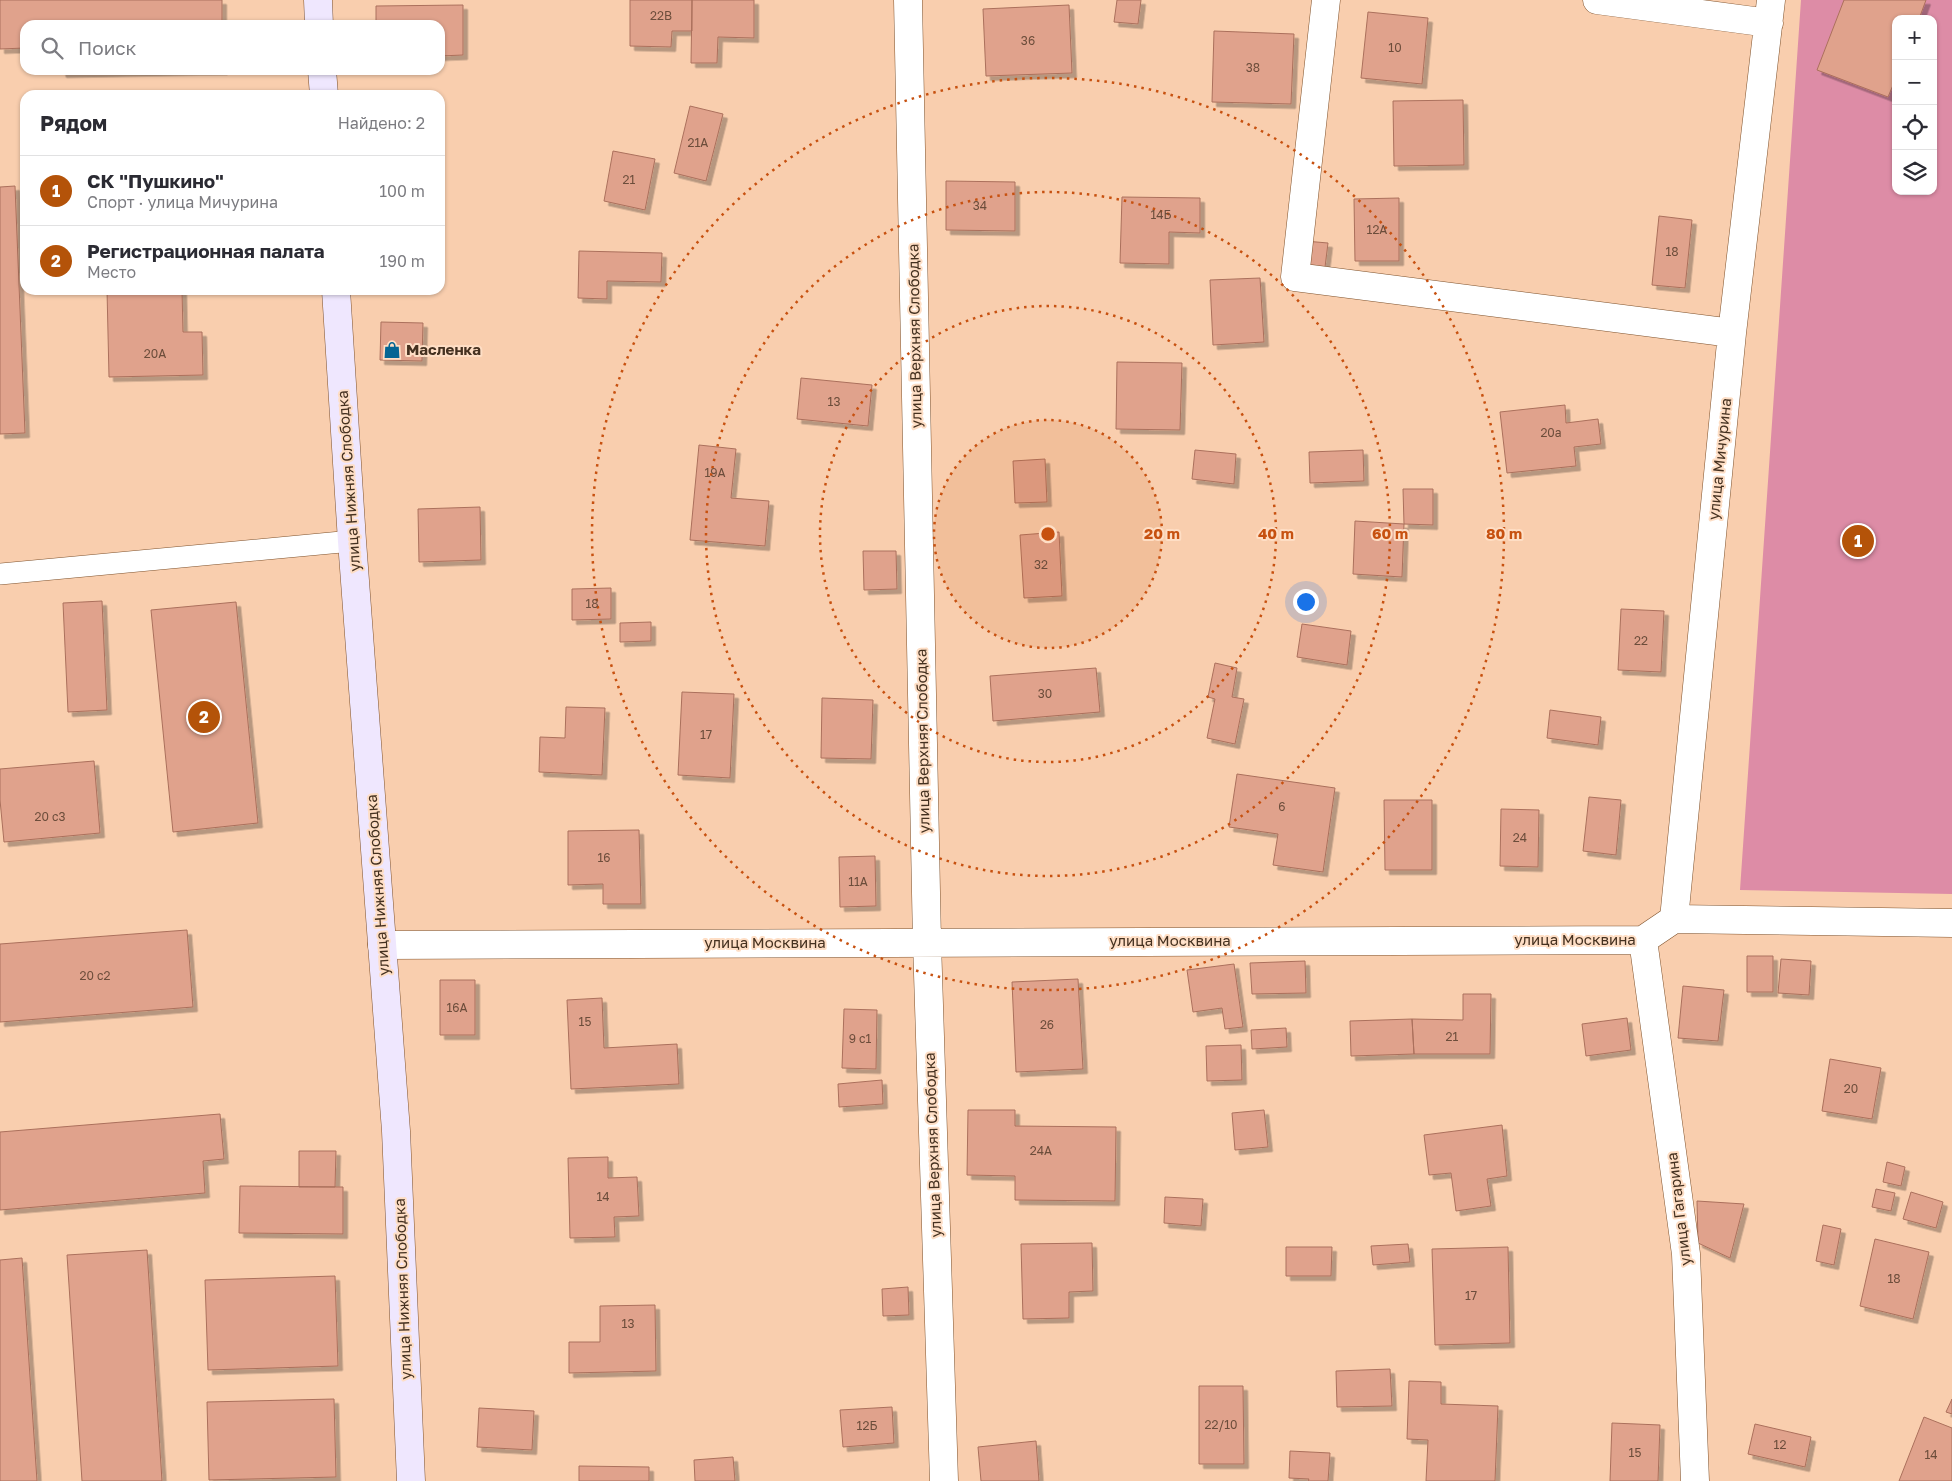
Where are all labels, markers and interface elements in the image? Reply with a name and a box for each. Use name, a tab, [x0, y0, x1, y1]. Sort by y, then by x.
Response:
house number: 22В	[650, 8, 672, 23]
map controls	[1892, 15, 1937, 195]
button: +	[1892, 15, 1937, 60]
search box	[20, 20, 445, 75]
house number: 36	[1021, 33, 1035, 48]
icon: search	[38, 34, 66, 62]
text: Поиск	[78, 36, 137, 59]
house number: 10	[1388, 40, 1402, 55]
house number: 38	[1246, 60, 1260, 75]
button: −	[1892, 60, 1937, 105]
button: locate	[1892, 105, 1937, 150]
text: Рядом	[40, 110, 107, 136]
text: Найдено: 2	[338, 113, 425, 133]
house number: 21А	[688, 135, 708, 150]
button: layers	[1892, 150, 1937, 195]
text: СК "Пушкино"	[87, 169, 224, 192]
house number: 21	[623, 172, 636, 187]
text: 1	[52, 181, 60, 201]
text: 100 m	[379, 181, 425, 201]
text: Спорт · улица Мичурина	[87, 192, 278, 212]
house number: 34	[973, 198, 987, 213]
house number: 14Б	[1150, 207, 1172, 222]
house number: 12А	[1367, 222, 1387, 237]
text: Регистрационная палата	[87, 239, 325, 262]
street label: улица Верхняя Слободка	[903, 243, 925, 429]
house number: 18	[1665, 244, 1679, 259]
text: 2	[51, 251, 61, 271]
text: 190 m	[379, 251, 425, 271]
text: Место	[87, 262, 136, 282]
shop icon: Масленка	[382, 340, 402, 360]
place label: Масленка	[406, 340, 481, 358]
house number: 20А	[144, 346, 166, 361]
street label: улица Нижняя Слободка	[333, 390, 363, 572]
house number: 13	[828, 394, 840, 409]
street label: улица Мичурина	[1704, 397, 1734, 521]
house number: 20а	[1540, 425, 1562, 440]
house number: 19А	[704, 465, 726, 480]
pin: 1	[1842, 522, 1874, 560]
text: 20 m	[1144, 524, 1180, 542]
text: 40 m	[1258, 524, 1294, 542]
text: 60 m	[1372, 524, 1408, 542]
text: 80 m	[1486, 524, 1522, 542]
centre of rings	[1039, 525, 1057, 543]
house number: 32	[1034, 557, 1048, 572]
your location	[1293, 589, 1319, 615]
house number: 18	[585, 596, 599, 611]
house number: 22	[1634, 633, 1648, 648]
street label: улица Верхняя Слободка	[911, 648, 933, 834]
house number: 30	[1038, 686, 1052, 701]
pin: 2	[188, 698, 220, 736]
house number: 17	[700, 727, 712, 742]
street label: улица Нижняя Слободка	[362, 794, 392, 976]
house number: 6	[1278, 799, 1286, 814]
house number: 20 с3	[35, 809, 65, 824]
house number: 24	[1513, 830, 1527, 845]
house number: 16	[597, 850, 611, 865]
house number: 11А	[848, 874, 868, 889]
street label: улица Москвина	[1514, 930, 1636, 948]
street label: улица Москвина	[1109, 931, 1231, 949]
street label: улица Москвина	[704, 933, 826, 951]
house number: 20 с2	[80, 968, 110, 983]
house number: 16А	[446, 1000, 468, 1015]
house number: 15	[579, 1014, 591, 1029]
house number: 26	[1040, 1017, 1054, 1032]
house number: 21	[1446, 1029, 1459, 1044]
house number: 9 с1	[849, 1031, 871, 1046]
street label: улица Верхняя Слободка	[920, 1052, 944, 1238]
house number: 20	[1844, 1081, 1858, 1096]
house number: 24А	[1030, 1143, 1052, 1158]
street label: улица Гагарина	[1662, 1151, 1694, 1267]
house number: 14	[596, 1189, 610, 1204]
street label: улица Нижняя Слободка	[390, 1198, 414, 1380]
house number: 18	[1887, 1271, 1901, 1286]
house number: 17	[1465, 1288, 1477, 1303]
house number: 13	[622, 1316, 634, 1331]
house number: 22/10	[1205, 1417, 1237, 1432]
house number: 12Б	[857, 1418, 877, 1433]
house number: 12	[1774, 1437, 1786, 1452]
house number: 15	[1629, 1445, 1641, 1460]
house number: 14	[1924, 1447, 1938, 1462]

